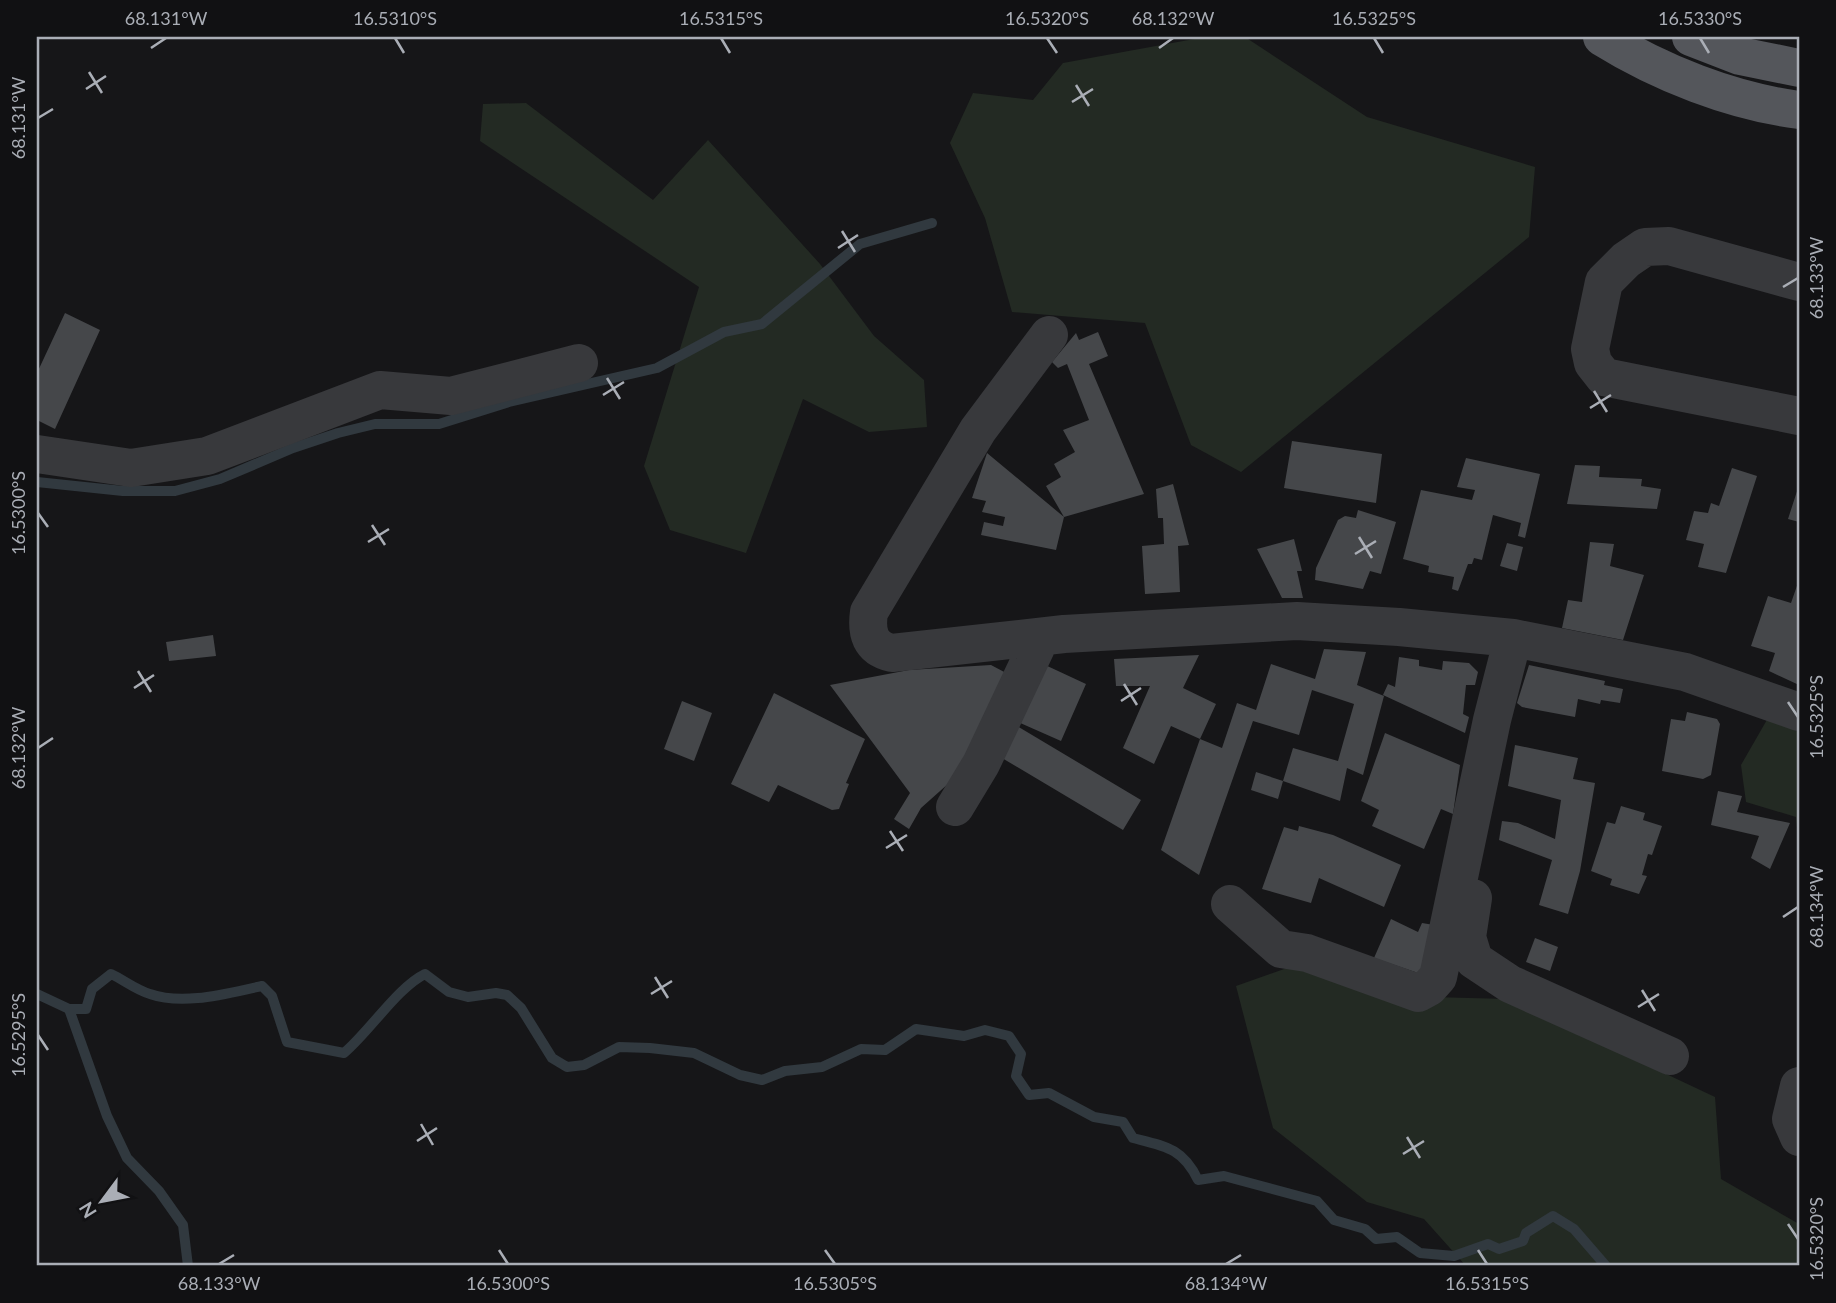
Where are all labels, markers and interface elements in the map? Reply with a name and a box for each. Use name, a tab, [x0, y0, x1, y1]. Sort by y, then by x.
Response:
text: 68.131°W	[125, 7, 208, 29]
text: 16.5310°S	[353, 7, 437, 29]
text: 16.5315°S	[679, 7, 763, 29]
text: 16.5320°S	[1005, 7, 1089, 29]
text: 68.132°W	[1132, 7, 1215, 29]
text: 16.5325°S	[1332, 7, 1416, 29]
text: 16.5330°S	[1658, 7, 1742, 29]
text: 68.131°W	[7, 76, 29, 159]
text: 68.133°W	[1805, 236, 1827, 319]
text: 16.5300°S	[7, 471, 29, 555]
text: 16.5325°S	[1805, 675, 1827, 759]
text: 68.132°W	[7, 706, 29, 789]
text: 68.134°W	[1805, 865, 1827, 948]
text: 16.5295°S	[7, 993, 29, 1077]
north arrow	[66, 1166, 136, 1236]
text: 16.5320°S	[1805, 1197, 1827, 1281]
text: N	[74, 1198, 101, 1223]
text: 68.133°W	[178, 1272, 261, 1294]
text: 16.5300°S	[466, 1272, 550, 1294]
text: 16.5305°S	[793, 1272, 877, 1294]
text: 68.134°W	[1185, 1272, 1268, 1294]
text: 16.5315°S	[1445, 1272, 1529, 1294]

